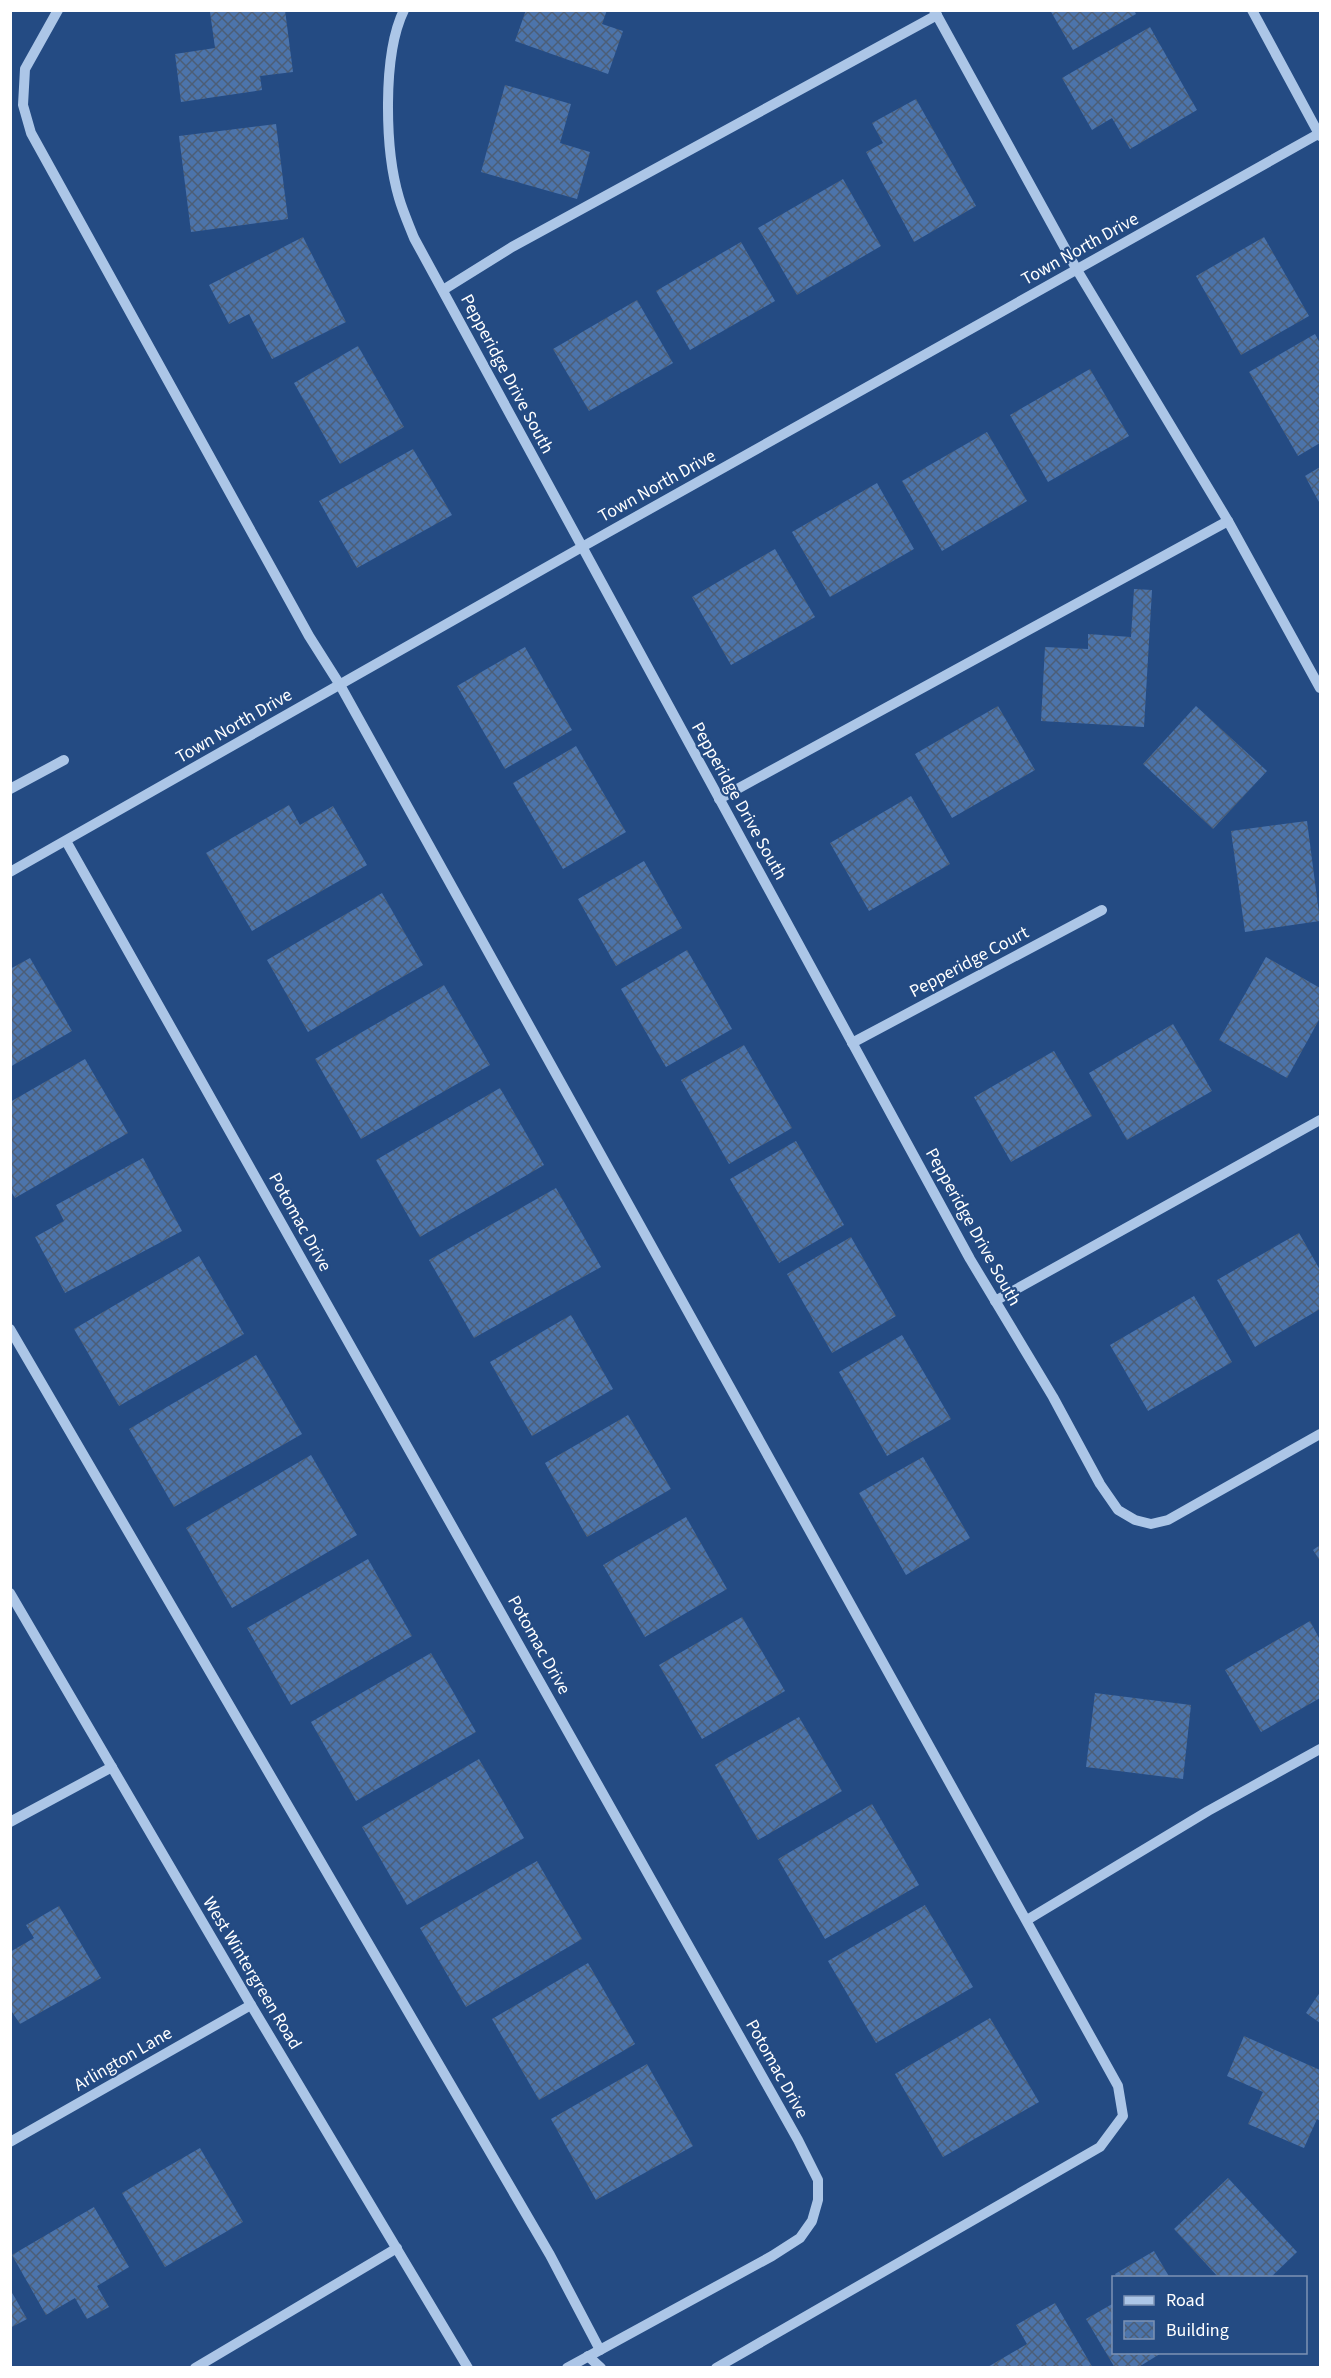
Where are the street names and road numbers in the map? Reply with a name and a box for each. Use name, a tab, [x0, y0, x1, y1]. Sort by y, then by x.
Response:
street label: Town North Drive	[1017, 206, 1143, 292]
street label: Pepperidge Drive South	[454, 290, 560, 458]
street label: Town North Drive	[594, 443, 720, 529]
street label: Town North Drive	[171, 682, 297, 769]
street label: Pepperidge Drive South	[685, 717, 793, 885]
street label: Pepperidge Court	[905, 920, 1033, 1004]
street label: Pepperidge Drive South	[919, 1143, 1027, 1311]
street label: Potomac Drive	[262, 1168, 338, 1276]
street label: Potomac Drive	[501, 1591, 577, 1699]
street label: West Wintergreen Road	[196, 1892, 308, 2054]
street label: Potomac Drive	[739, 2015, 815, 2123]
street label: Arlington Lane	[69, 2021, 177, 2097]

